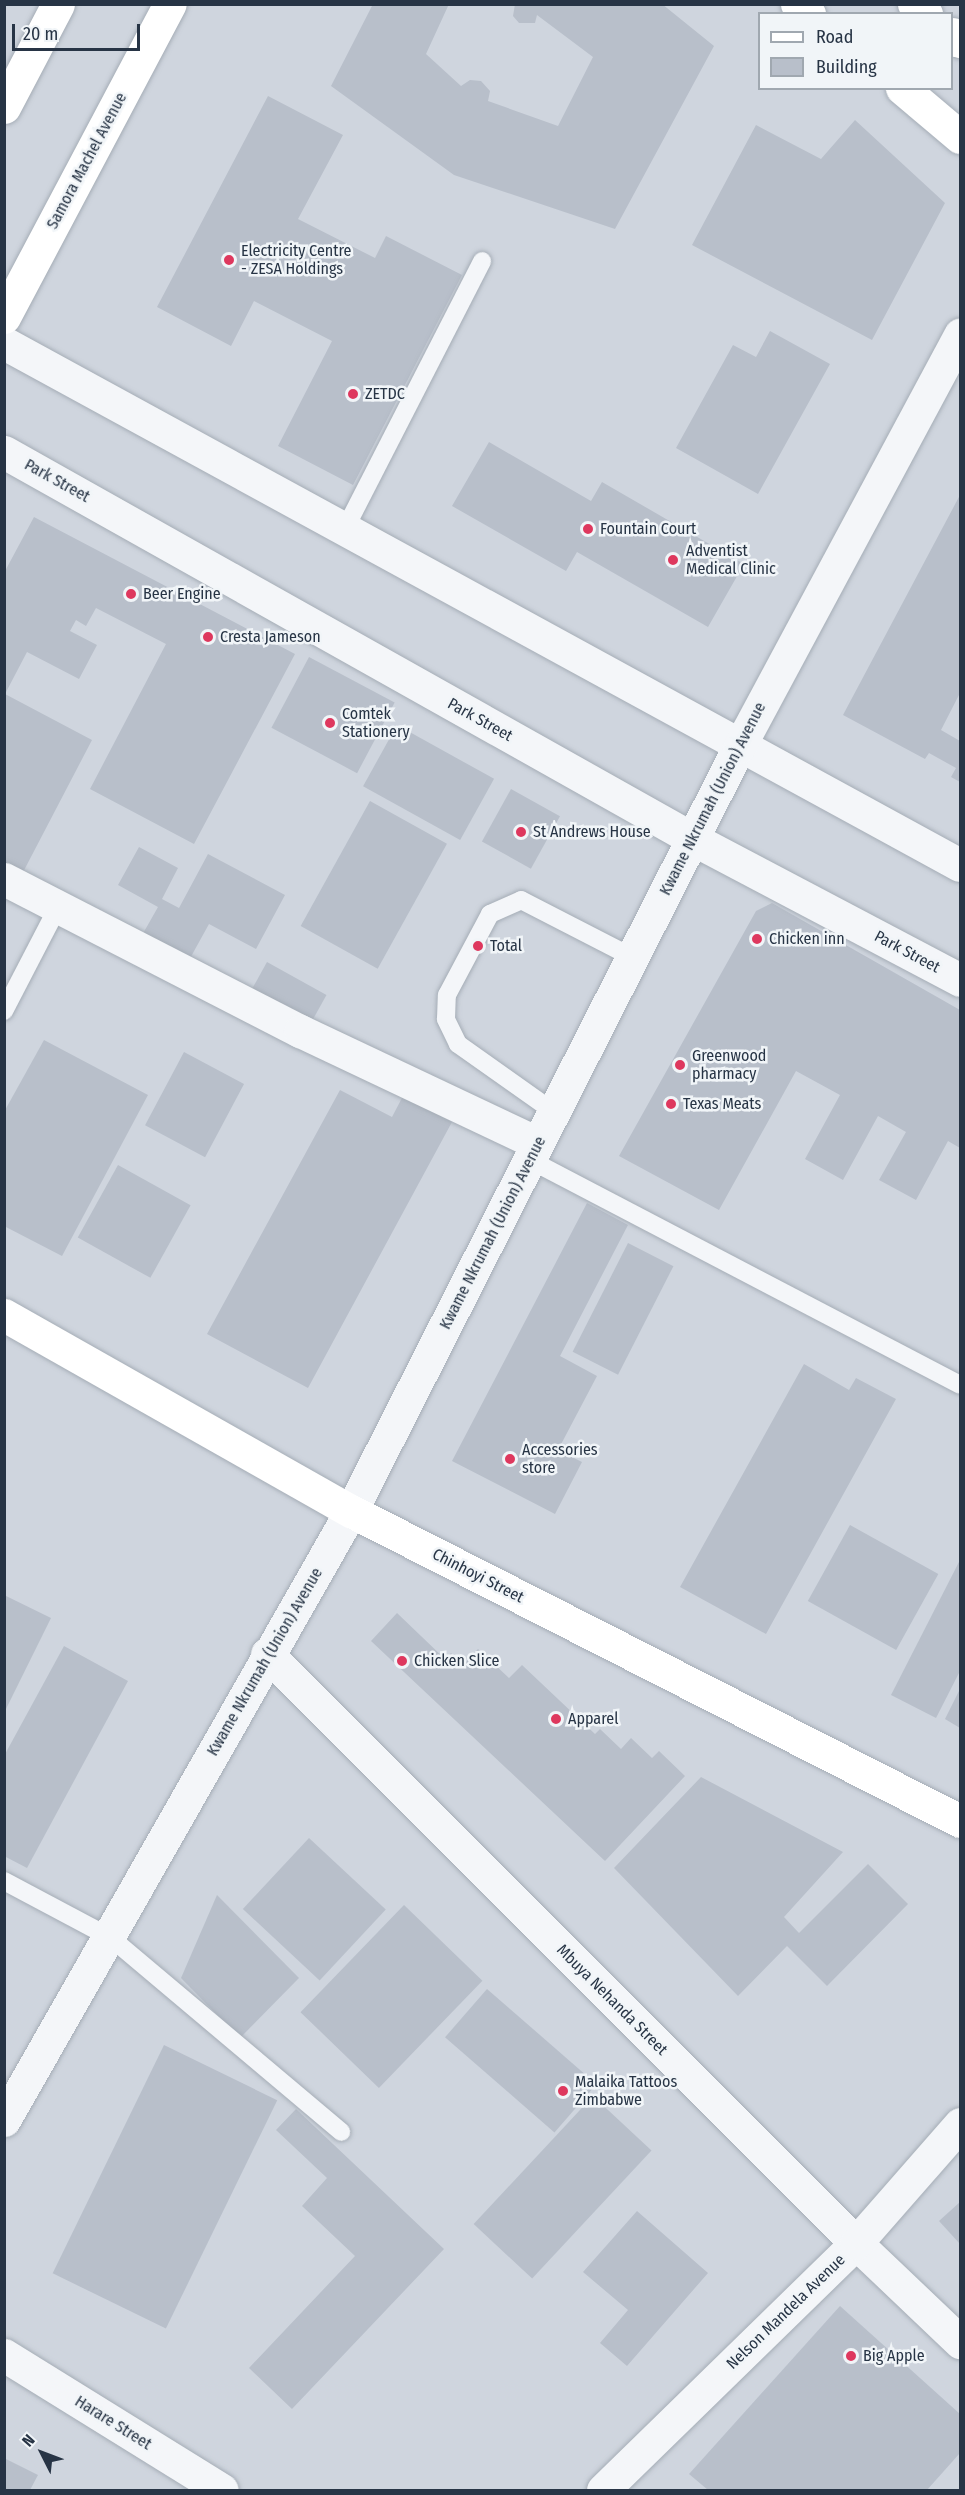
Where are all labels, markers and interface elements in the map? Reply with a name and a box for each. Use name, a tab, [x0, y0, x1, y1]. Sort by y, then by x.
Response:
scale bar	[15, 12, 142, 50]
legend	[758, 12, 953, 90]
text: 20 m	[23, 23, 58, 45]
text: Road	[816, 26, 853, 48]
text: Building	[816, 56, 877, 78]
street label: Samora Machel Avenue	[43, 90, 131, 232]
place label: Electricity Centre - ZESA Holdings	[241, 241, 352, 279]
marker: Electricity Centre - ZESA Holdings	[222, 253, 236, 267]
place label: ZETDC	[365, 384, 405, 404]
marker: ZETDC	[346, 387, 360, 401]
street label: Park Street	[21, 455, 93, 507]
place label: Fountain Court	[600, 519, 696, 539]
marker: Fountain Court	[581, 522, 595, 536]
place label: Adventist Medical Clinic	[686, 541, 776, 579]
marker: Adventist Medical Clinic	[664, 551, 682, 569]
place label: Beer Engine	[143, 584, 221, 604]
marker: Beer Engine	[124, 587, 138, 601]
place label: Cresta Jameson	[220, 627, 321, 647]
marker: Cresta Jameson	[201, 630, 215, 644]
street label: Park Street	[444, 694, 516, 746]
street label: Kwame Nkrumah (Union) Avenue	[656, 699, 770, 899]
place label: Comtek Stationery	[342, 704, 410, 742]
marker: Comtek Stationery	[323, 716, 337, 730]
place label: St Andrews House	[533, 822, 651, 842]
marker: St Andrews House	[514, 825, 528, 839]
street label: Park Street	[871, 927, 943, 977]
place label: Chicken inn	[769, 929, 845, 949]
marker: Chicken inn	[750, 932, 764, 946]
place label: Total	[490, 936, 522, 956]
marker: Total	[471, 939, 485, 953]
place label: Greenwood pharmacy	[692, 1046, 766, 1084]
marker: Greenwood pharmacy	[673, 1058, 687, 1072]
place label: Texas Meats	[683, 1094, 761, 1114]
marker: Texas Meats	[664, 1097, 678, 1111]
street label: Kwame Nkrumah (Union) Avenue	[436, 1133, 550, 1333]
place label: Accessories store	[522, 1440, 598, 1478]
marker: Accessories store	[503, 1452, 517, 1466]
street label: Chinhoyi Street	[429, 1545, 527, 1607]
street label: Kwame Nkrumah (Union) Avenue	[203, 1565, 327, 1759]
place label: Chicken Slice	[414, 1651, 499, 1671]
marker: Chicken Slice	[395, 1654, 409, 1668]
place label: Apparel	[568, 1709, 618, 1729]
marker: Apparel	[549, 1712, 563, 1726]
street label: Mbuya Nehanda Street	[553, 1941, 671, 2059]
place label: Malaika Tattoos Zimbabwe	[575, 2072, 677, 2110]
marker: Malaika Tattoos Zimbabwe	[556, 2084, 570, 2098]
street label: Nelson Mandela Avenue	[723, 2250, 849, 2374]
place label: Big Apple	[863, 2346, 925, 2366]
marker: Big Apple	[844, 2349, 858, 2363]
street label: Harare Street	[71, 2392, 155, 2454]
north arrow	[12, 2423, 72, 2483]
text: N	[18, 2431, 39, 2451]

